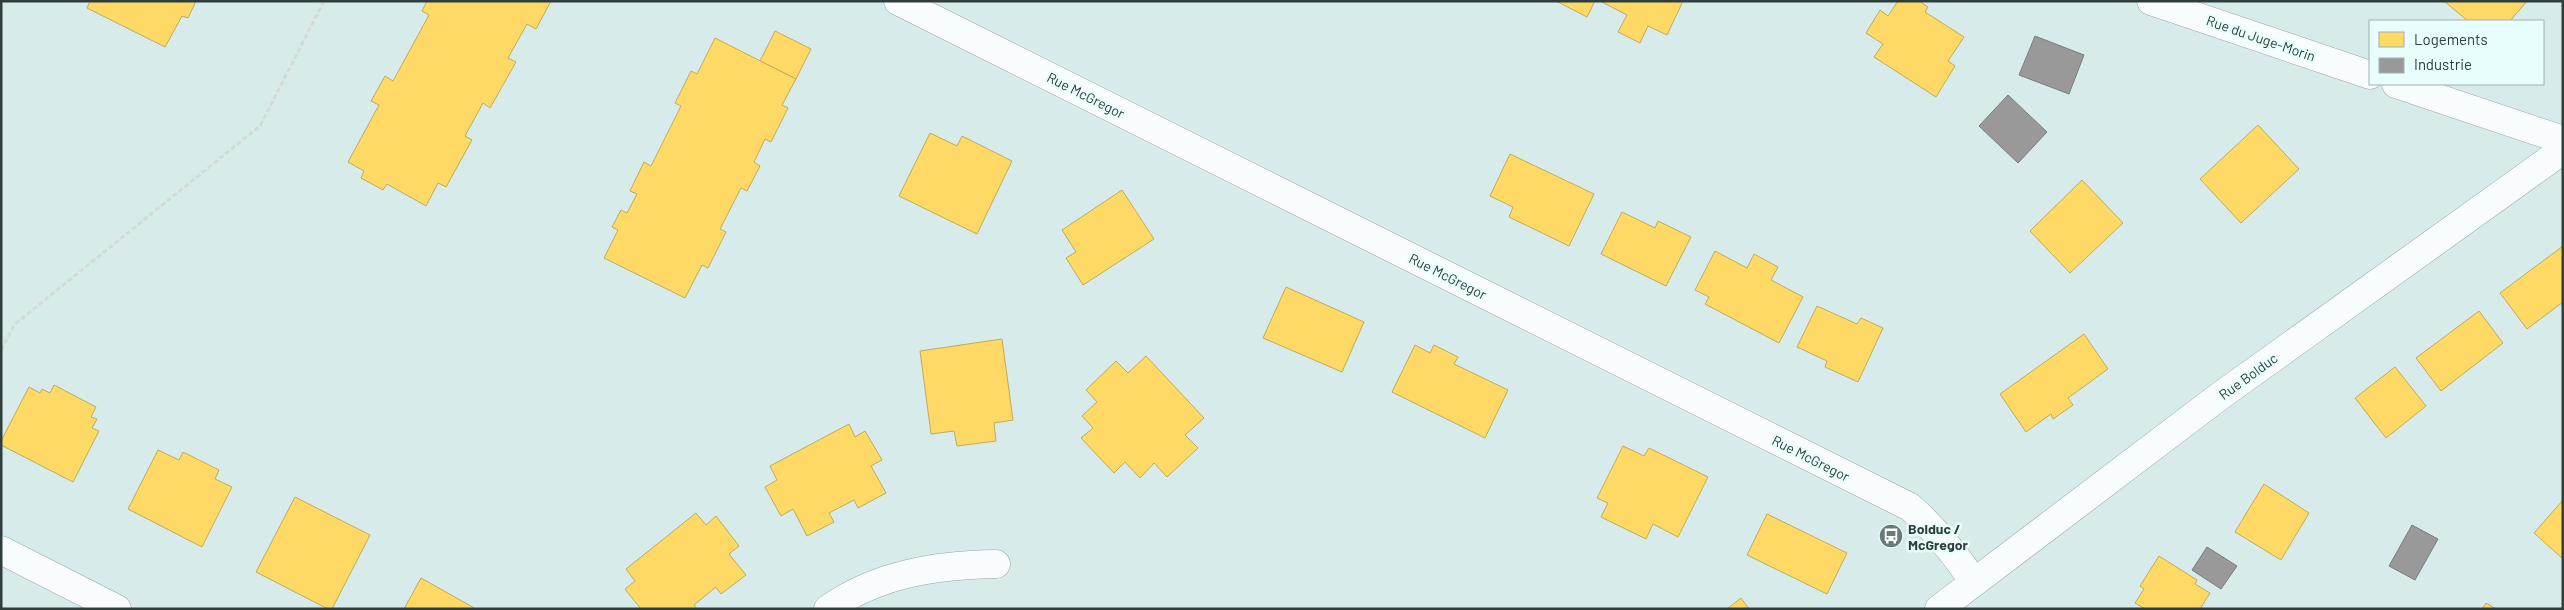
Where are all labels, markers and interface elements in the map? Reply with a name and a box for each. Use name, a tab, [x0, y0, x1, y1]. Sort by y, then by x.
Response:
street label: Rue du Juge-Morin	[2204, 11, 2318, 65]
legend	[2369, 20, 2544, 85]
text: Logements	[2414, 30, 2488, 48]
text: Industrie	[2414, 55, 2472, 73]
street label: Rue McGregor	[1044, 68, 1128, 122]
street label: Rue McGregor	[1406, 249, 1490, 303]
street label: Rue Bolduc	[2215, 349, 2281, 403]
street label: Rue McGregor	[1769, 431, 1853, 485]
place label: Bolduc / McGregor	[1908, 520, 1969, 553]
bus stop icon: Bolduc / McGregor	[1878, 523, 1904, 549]

